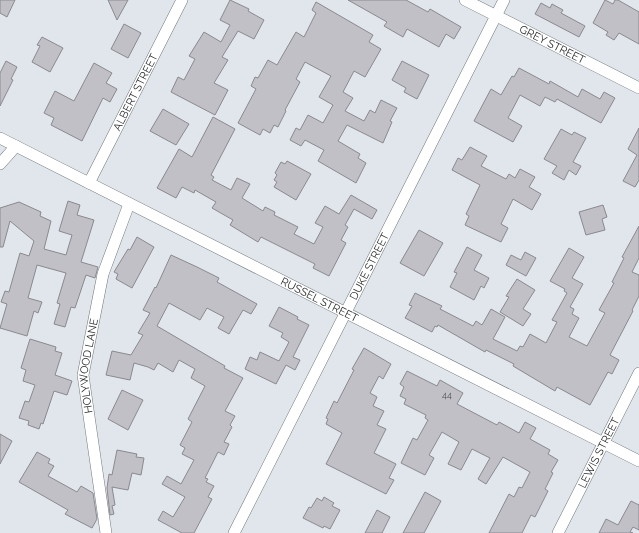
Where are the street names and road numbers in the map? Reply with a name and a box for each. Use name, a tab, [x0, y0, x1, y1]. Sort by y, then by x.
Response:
street label: GREY STREET	[517, 23, 588, 67]
street label: ALBERT STREET	[111, 51, 161, 133]
street label: DUKE STREET	[347, 231, 392, 302]
street label: RUSSEL STREET	[278, 275, 360, 325]
street label: HOLYWOOD LANE	[77, 317, 101, 414]
street label: LEWIS STREET	[576, 415, 623, 490]

